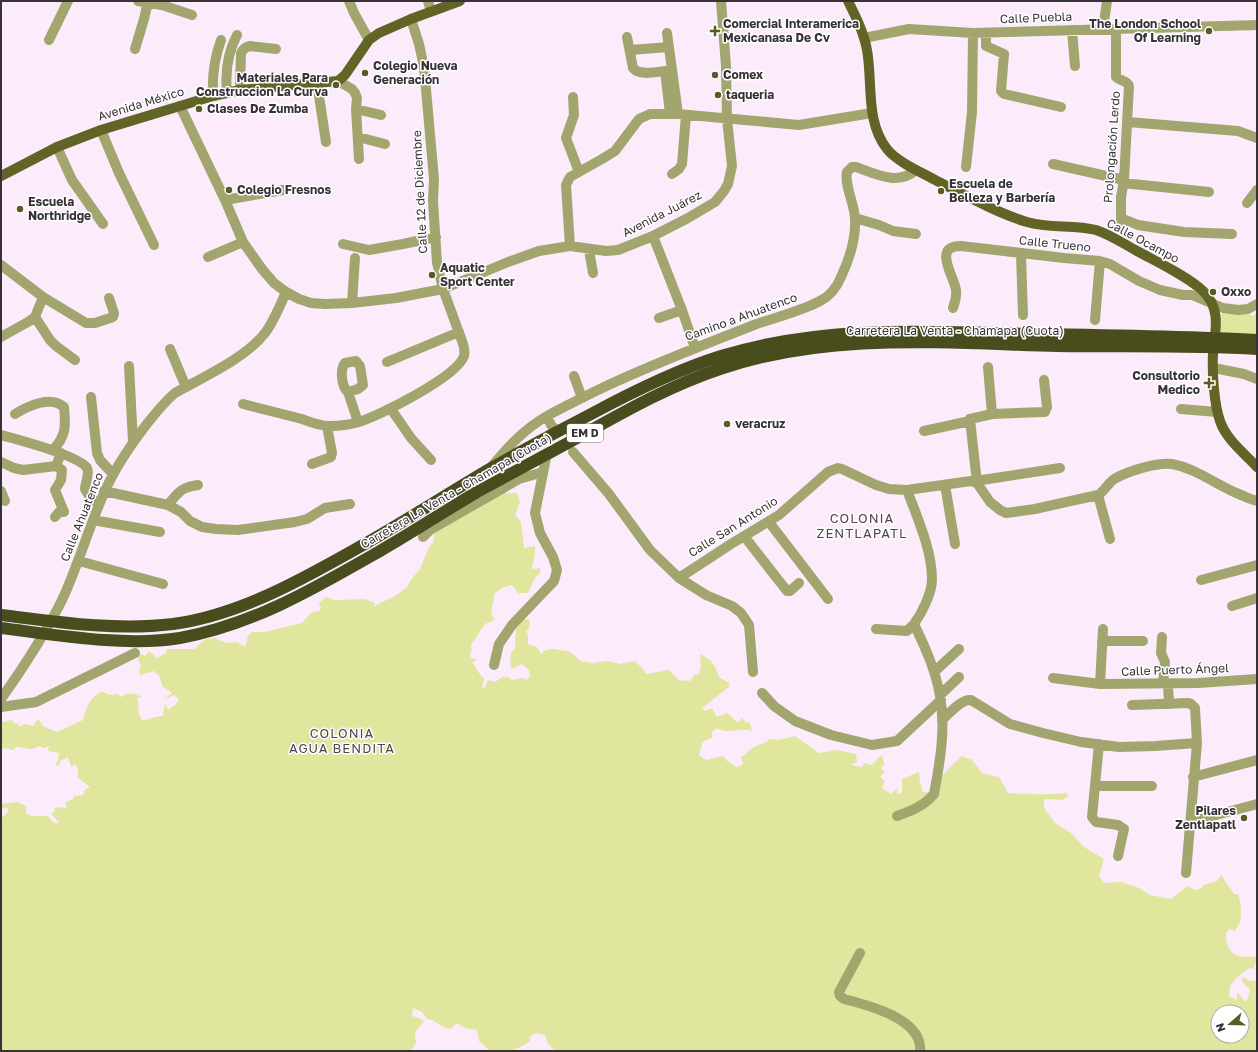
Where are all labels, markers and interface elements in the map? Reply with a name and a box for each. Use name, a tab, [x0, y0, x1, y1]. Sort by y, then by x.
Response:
street label: Calle Puebla	[999, 9, 1072, 26]
place label: Comercial Interamerica Mexicanasa De Cv	[723, 16, 859, 45]
place label: The London School Of Learning	[1089, 16, 1201, 45]
marker: Comercial Interamerica Mexicanasa De Cv	[710, 26, 720, 36]
marker: The London School Of Learning	[1204, 26, 1214, 36]
place label: Colegio Nueva Generación	[373, 58, 458, 87]
place label: Comex	[723, 67, 763, 82]
marker: Colegio Nueva Generación	[360, 68, 370, 78]
place label: Materiales Para Construccion La Curva	[196, 70, 328, 99]
marker: Comex	[710, 70, 720, 80]
marker: Materiales Para Construccion La Curva	[331, 80, 341, 90]
street label: Avenida México	[96, 83, 186, 124]
place label: taqueria	[726, 87, 774, 102]
marker: taqueria	[713, 90, 723, 100]
street label: Prolongación Lerdo	[1100, 90, 1123, 203]
place label: Clases De Zumba	[207, 101, 308, 116]
marker: Clases De Zumba	[194, 104, 204, 114]
street label: Calle 12 de Diciembre	[409, 130, 430, 254]
place label: Escuela de Belleza y Barbería	[949, 176, 1055, 205]
place label: Colegio Fresnos	[237, 182, 332, 197]
marker: Colegio Fresnos	[224, 185, 234, 195]
marker: Escuela de Belleza y Barbería	[936, 186, 946, 196]
street label: Avenida Juárez	[620, 187, 704, 240]
place label: Escuela Northridge	[28, 194, 91, 223]
marker: Escuela Northridge	[15, 204, 25, 214]
street label: Calle Ocampo	[1104, 215, 1182, 266]
street label: Calle Trueno	[1018, 232, 1092, 255]
place label: Aquatic Sport Center	[440, 260, 515, 289]
marker: Aquatic Sport Center	[427, 270, 437, 280]
place label: Oxxo	[1221, 284, 1251, 299]
marker: Oxxo	[1208, 287, 1218, 297]
street label: Camino a Ahuatenco	[683, 289, 799, 344]
street label: Carretera La Venta - Chamapa (Cuota)	[846, 323, 1064, 338]
place label: Consultorio Medico	[1132, 368, 1200, 397]
marker: Consultorio Medico	[1203, 377, 1215, 389]
place label: veracruz	[735, 416, 785, 431]
marker: veracruz	[722, 419, 732, 429]
road number: EM D	[567, 424, 603, 442]
street label: Carretera La Venta - Chamapa (Cuota)	[358, 430, 554, 552]
street label: Calle Ahuatenco	[57, 470, 106, 564]
street label: Calle San Antonio	[685, 493, 780, 560]
district label: COLONIA ZENTLAPATL	[817, 510, 907, 541]
street label: Calle Puerto Ángel	[1121, 660, 1229, 679]
district label: COLONIA AGUA BENDITA	[289, 725, 395, 756]
place label: Pilares Zentlapatl	[1175, 803, 1236, 832]
marker: Pilares Zentlapatl	[1239, 813, 1249, 823]
north arrow	[1210, 1004, 1250, 1044]
text: N	[1213, 1021, 1228, 1034]

